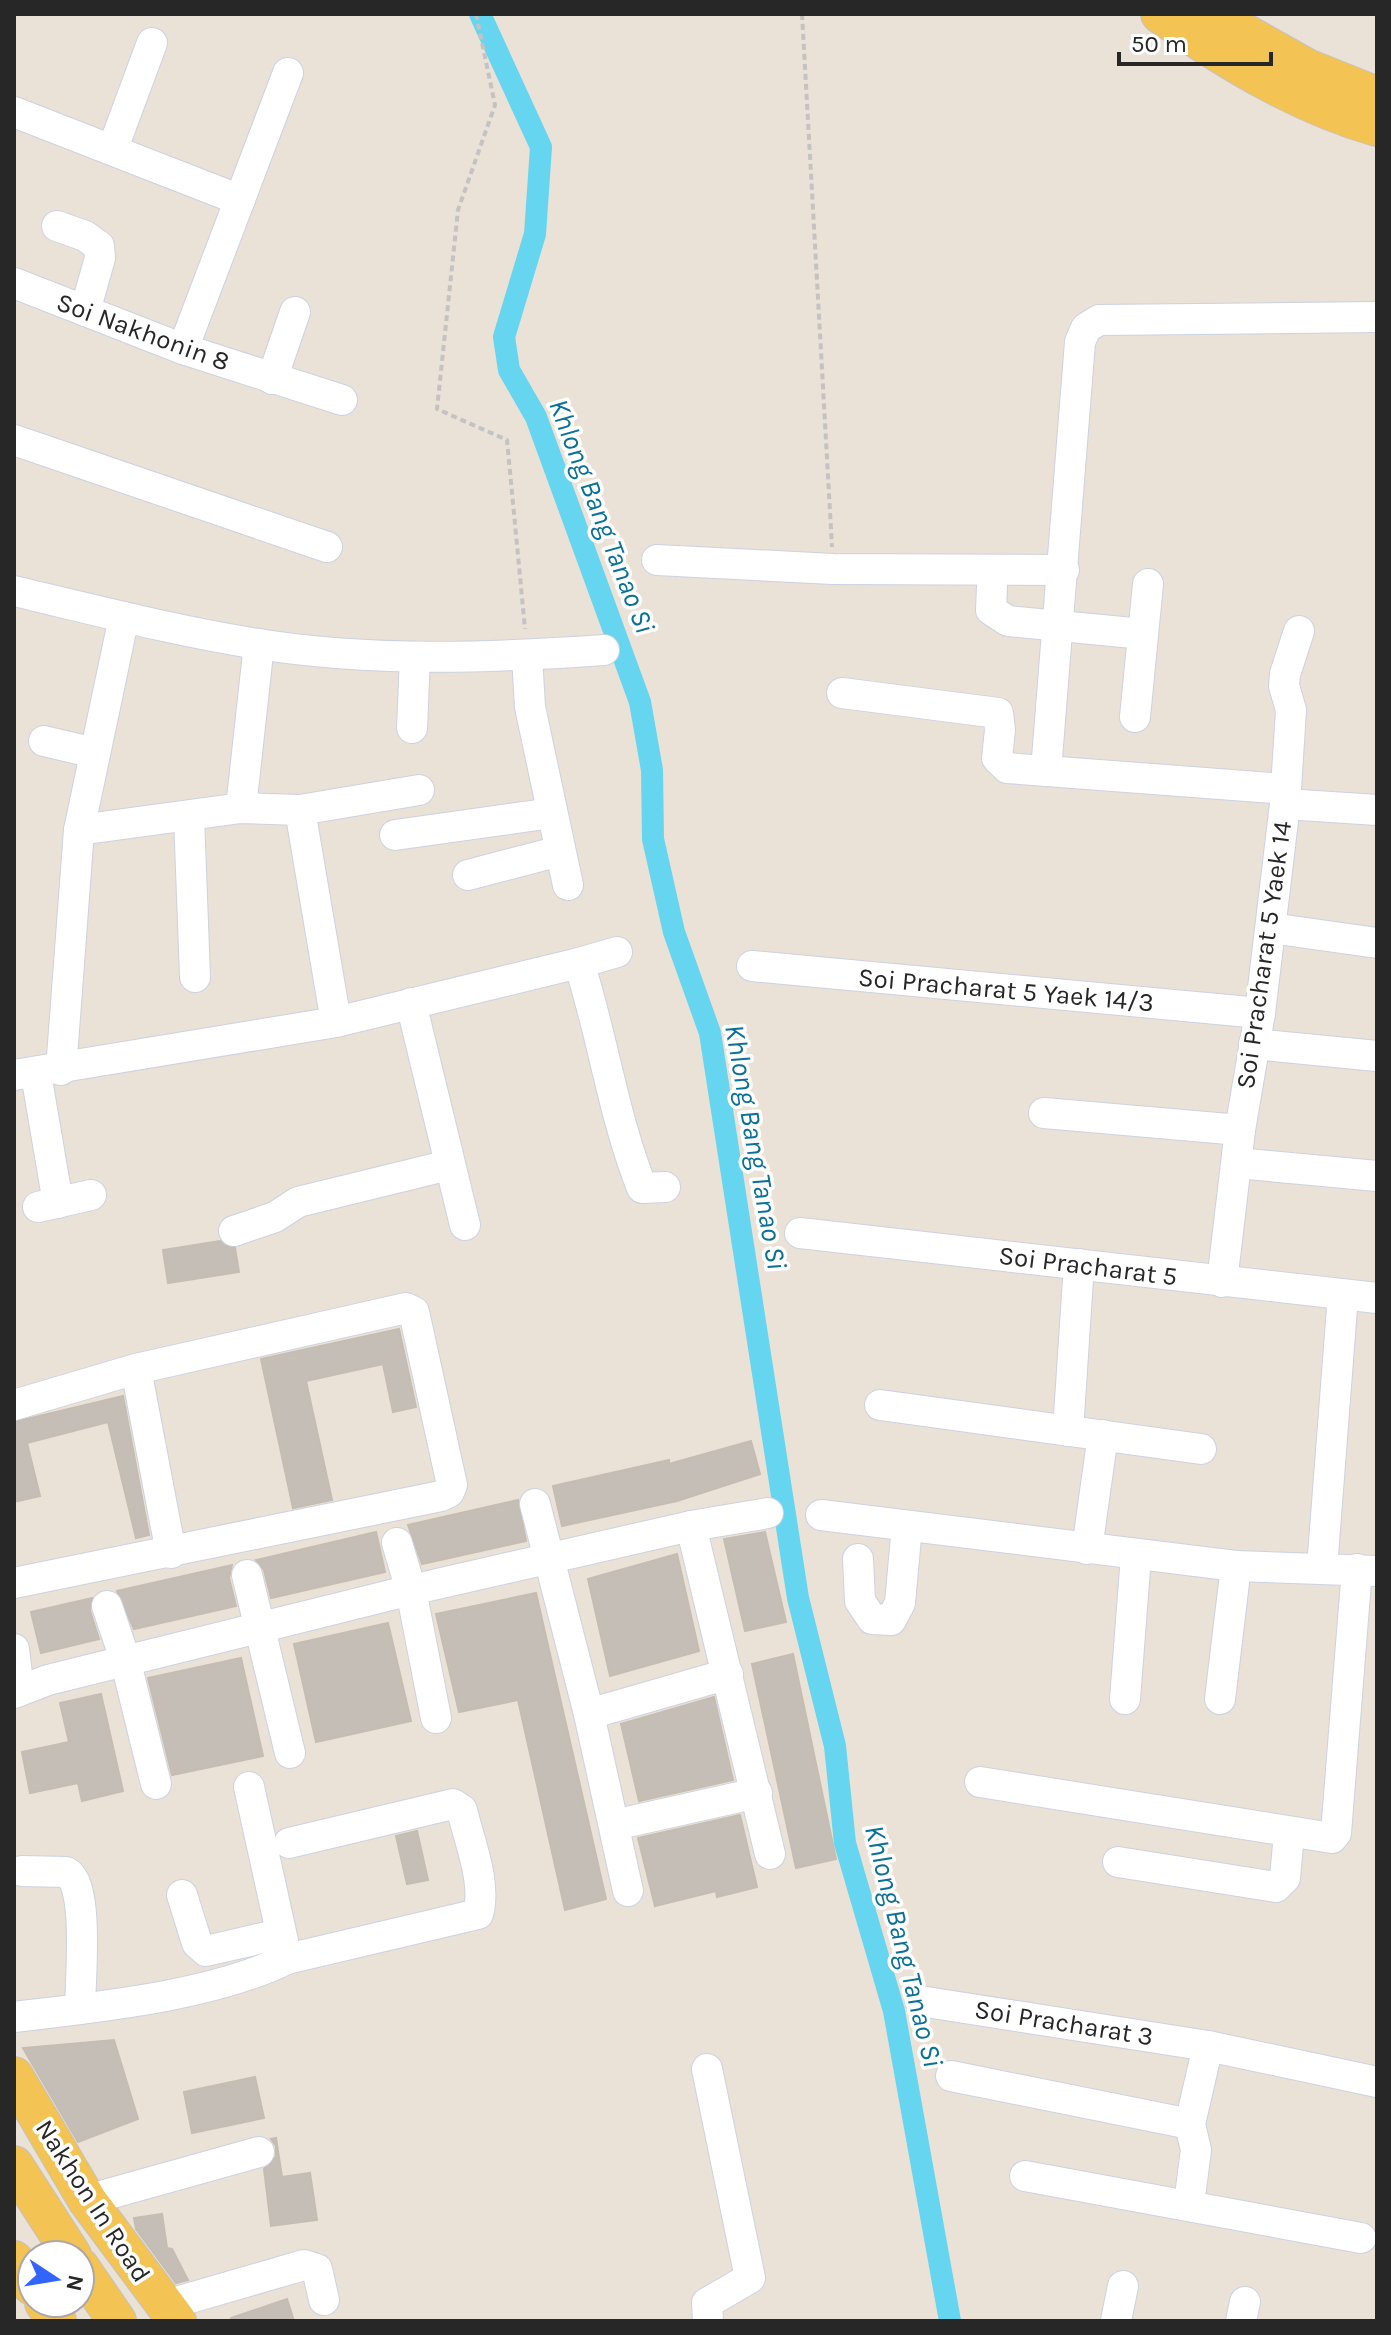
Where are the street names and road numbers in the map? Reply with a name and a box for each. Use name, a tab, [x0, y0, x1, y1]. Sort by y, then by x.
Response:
street label: Soi Nakhonin 8	[52, 286, 234, 378]
street label: Soi Pracharat 5 Yaek 14	[1230, 819, 1298, 1091]
street label: Soi Pracharat 5 Yaek 14/3	[857, 962, 1155, 1018]
street label: Soi Pracharat 5	[997, 1240, 1179, 1292]
street label: Soi Pracharat 3	[972, 1994, 1156, 2052]
street label: Nakhon In Road	[29, 2114, 157, 2288]

